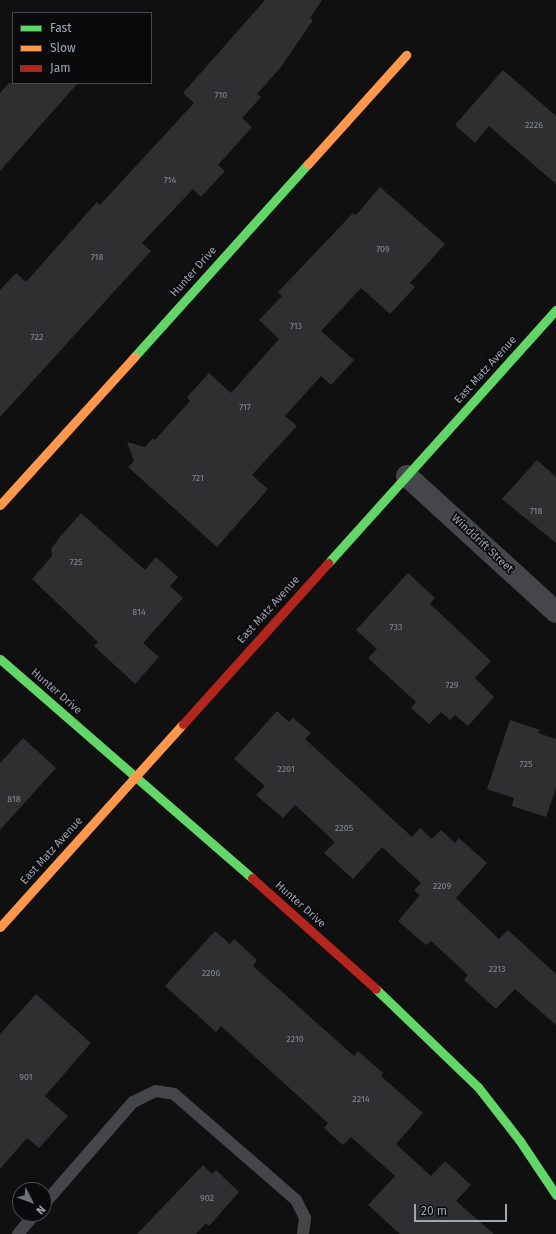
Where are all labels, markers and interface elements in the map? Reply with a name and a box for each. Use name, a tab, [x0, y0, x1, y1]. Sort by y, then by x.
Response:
legend	[12, 12, 152, 84]
text: Fast	[50, 21, 72, 35]
text: Slow	[50, 41, 76, 55]
text: Jam	[50, 61, 70, 75]
house number: 710	[215, 90, 227, 100]
house number: 2226	[525, 120, 543, 130]
house number: 714	[164, 175, 176, 185]
street label: Hunter Drive	[168, 244, 220, 300]
house number: 709	[376, 244, 390, 254]
house number: 718	[91, 252, 103, 262]
house number: 713	[290, 321, 302, 331]
house number: 722	[31, 332, 43, 342]
street label: East Matz Avenue	[452, 333, 520, 407]
house number: 717	[239, 402, 251, 412]
house number: 721	[192, 473, 204, 483]
house number: 718	[530, 506, 542, 516]
street label: Winddrift Street	[448, 512, 516, 576]
house number: 725	[70, 557, 82, 567]
street label: East Matz Avenue	[235, 573, 303, 647]
house number: 814	[132, 607, 146, 617]
house number: 733	[390, 622, 402, 632]
street label: Hunter Drive	[28, 666, 84, 718]
house number: 729	[446, 680, 458, 690]
house number: 725	[520, 759, 532, 769]
house number: 2201	[277, 764, 295, 774]
house number: 818	[7, 794, 21, 804]
street label: East Matz Avenue	[18, 814, 86, 888]
house number: 2205	[335, 823, 353, 833]
street label: Hunter Drive	[272, 879, 328, 931]
house number: 2209	[433, 881, 451, 891]
house number: 2213	[488, 964, 506, 974]
house number: 2206	[202, 968, 220, 978]
house number: 2210	[286, 1034, 304, 1044]
house number: 901	[19, 1072, 33, 1082]
house number: 2214	[352, 1094, 370, 1104]
north arrow	[12, 1182, 52, 1222]
house number: 902	[200, 1193, 214, 1203]
scale bar	[416, 1196, 509, 1222]
text: N	[33, 1203, 48, 1217]
text: 20 m	[421, 1204, 447, 1218]

